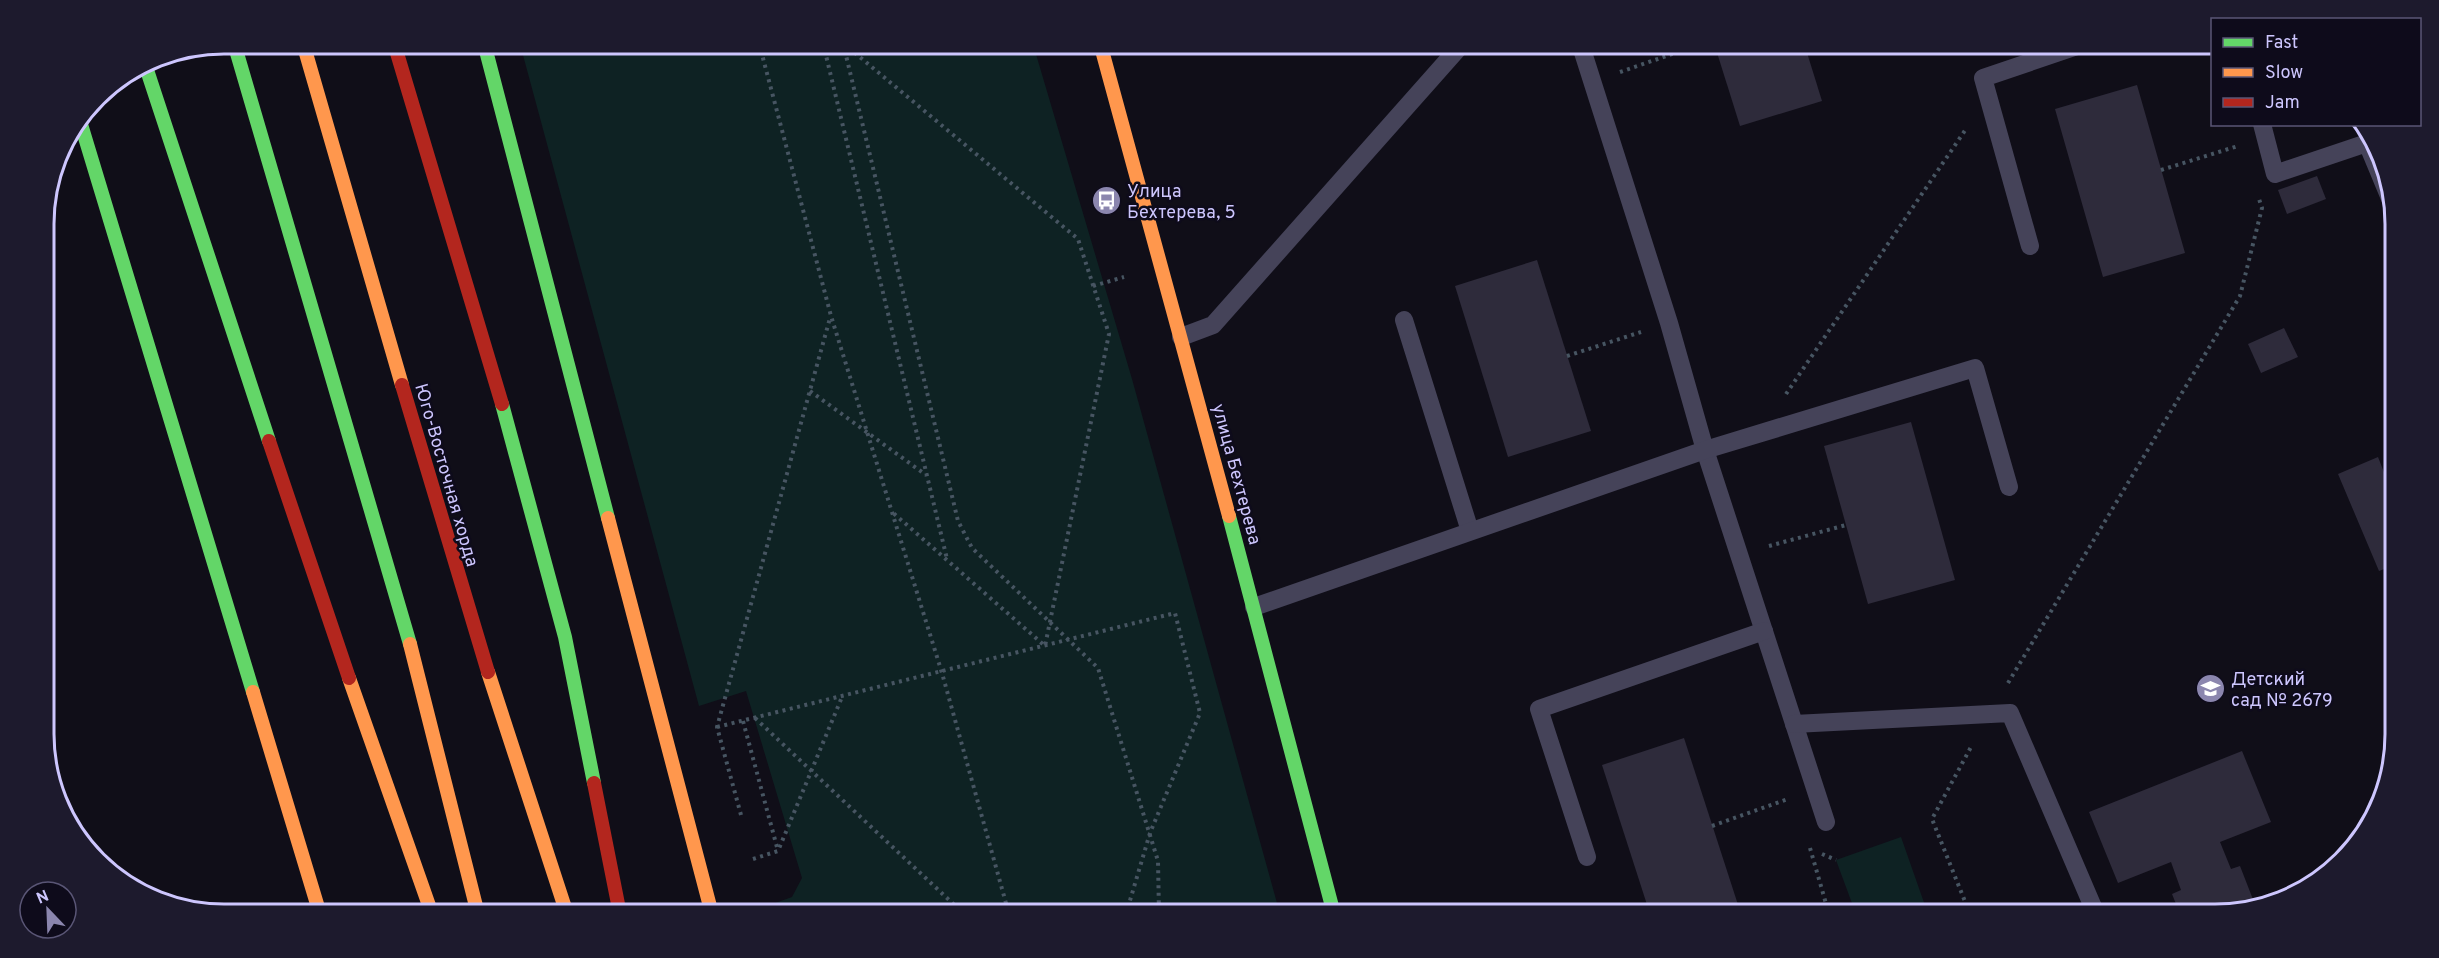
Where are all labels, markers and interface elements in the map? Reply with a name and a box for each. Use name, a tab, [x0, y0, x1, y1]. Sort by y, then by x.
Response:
legend	[2211, 18, 2421, 126]
text: Fast	[2265, 32, 2298, 55]
text: Slow	[2265, 62, 2303, 85]
text: Jam	[2265, 92, 2300, 115]
place label: Улица Бехтерева, 5	[1127, 181, 1236, 225]
bus stop icon: Улица Бехтерева, 5	[1090, 185, 1122, 217]
street label: Юго-Восточная хорда	[408, 381, 483, 570]
street label: улица Бехтерева	[1206, 401, 1265, 547]
place label: Детский сад № 2679	[2231, 669, 2333, 713]
school or university icon: Детский сад № 2679	[2194, 673, 2226, 705]
north arrow	[18, 880, 78, 940]
text: N	[34, 887, 52, 909]

